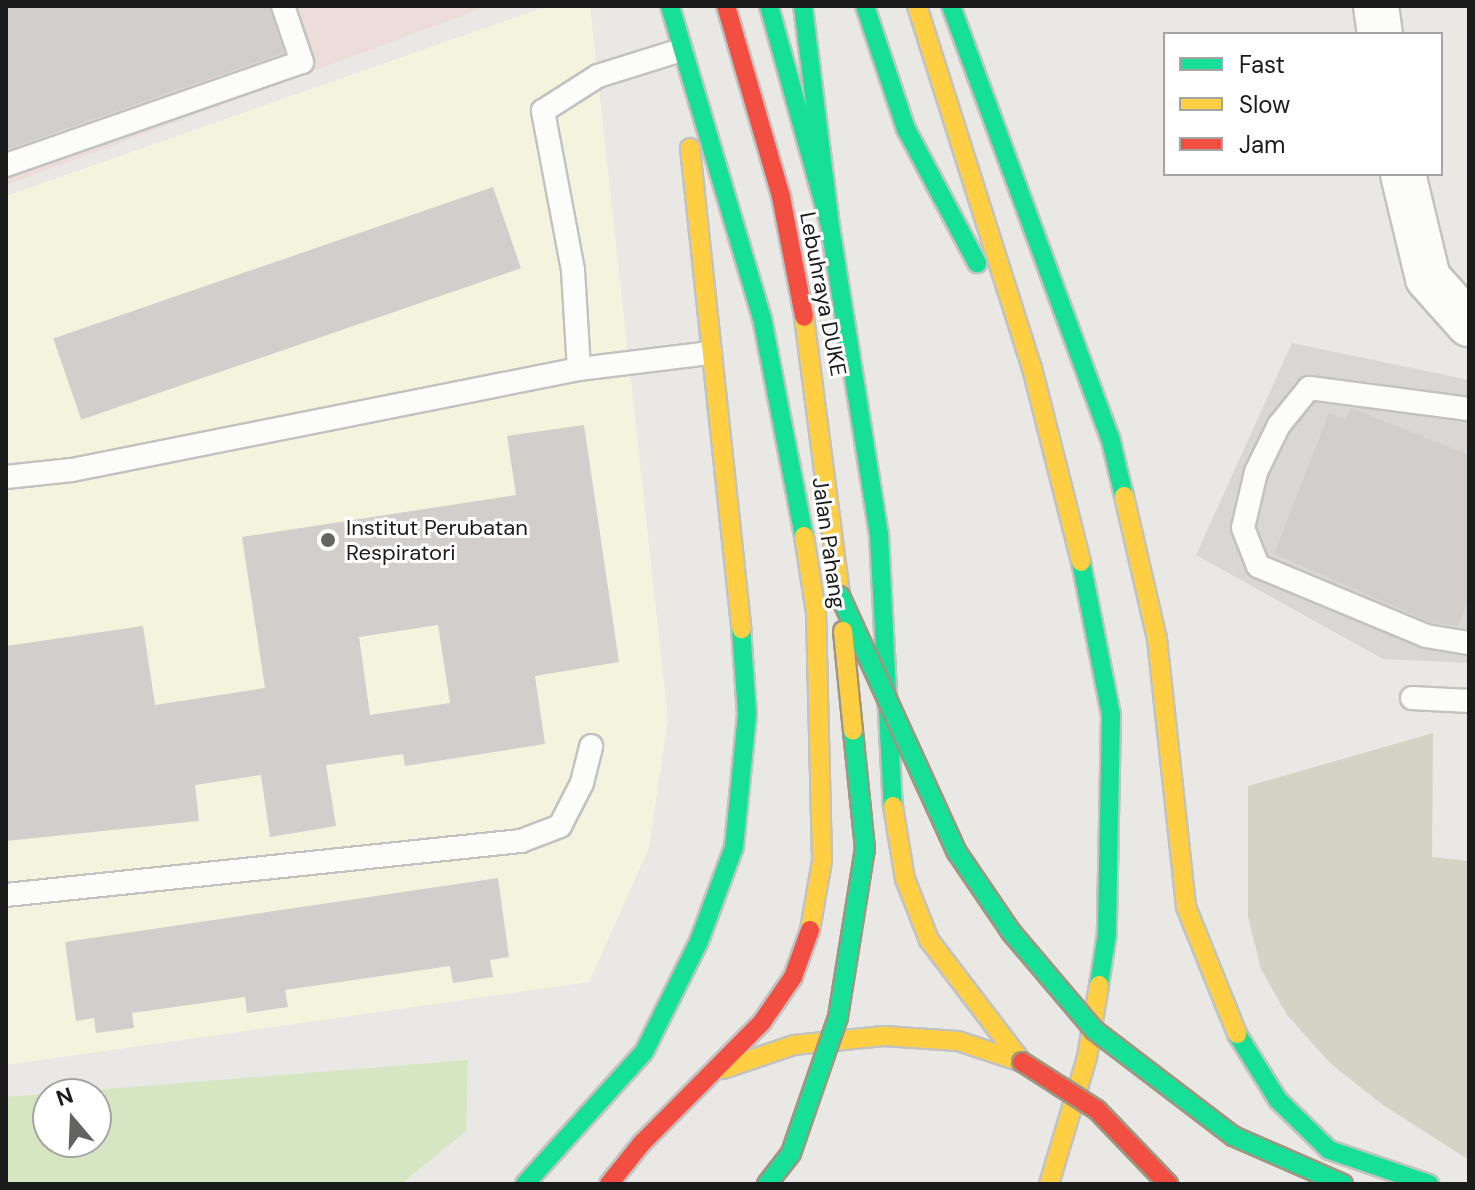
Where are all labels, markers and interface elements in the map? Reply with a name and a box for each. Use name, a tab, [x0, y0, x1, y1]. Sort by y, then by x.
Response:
legend	[1163, 32, 1443, 176]
text: Fast	[1239, 49, 1285, 80]
text: Slow	[1239, 89, 1290, 120]
text: Jam	[1239, 129, 1285, 160]
street label: Lebuhraya DUKE	[794, 210, 852, 378]
street label: Jalan Pahang	[807, 476, 851, 610]
place label: Institut Perubatan Respiratori	[346, 514, 528, 566]
marker: Institut Perubatan Respiratori	[317, 529, 339, 551]
north arrow	[32, 1078, 112, 1158]
text: N	[52, 1080, 77, 1113]

